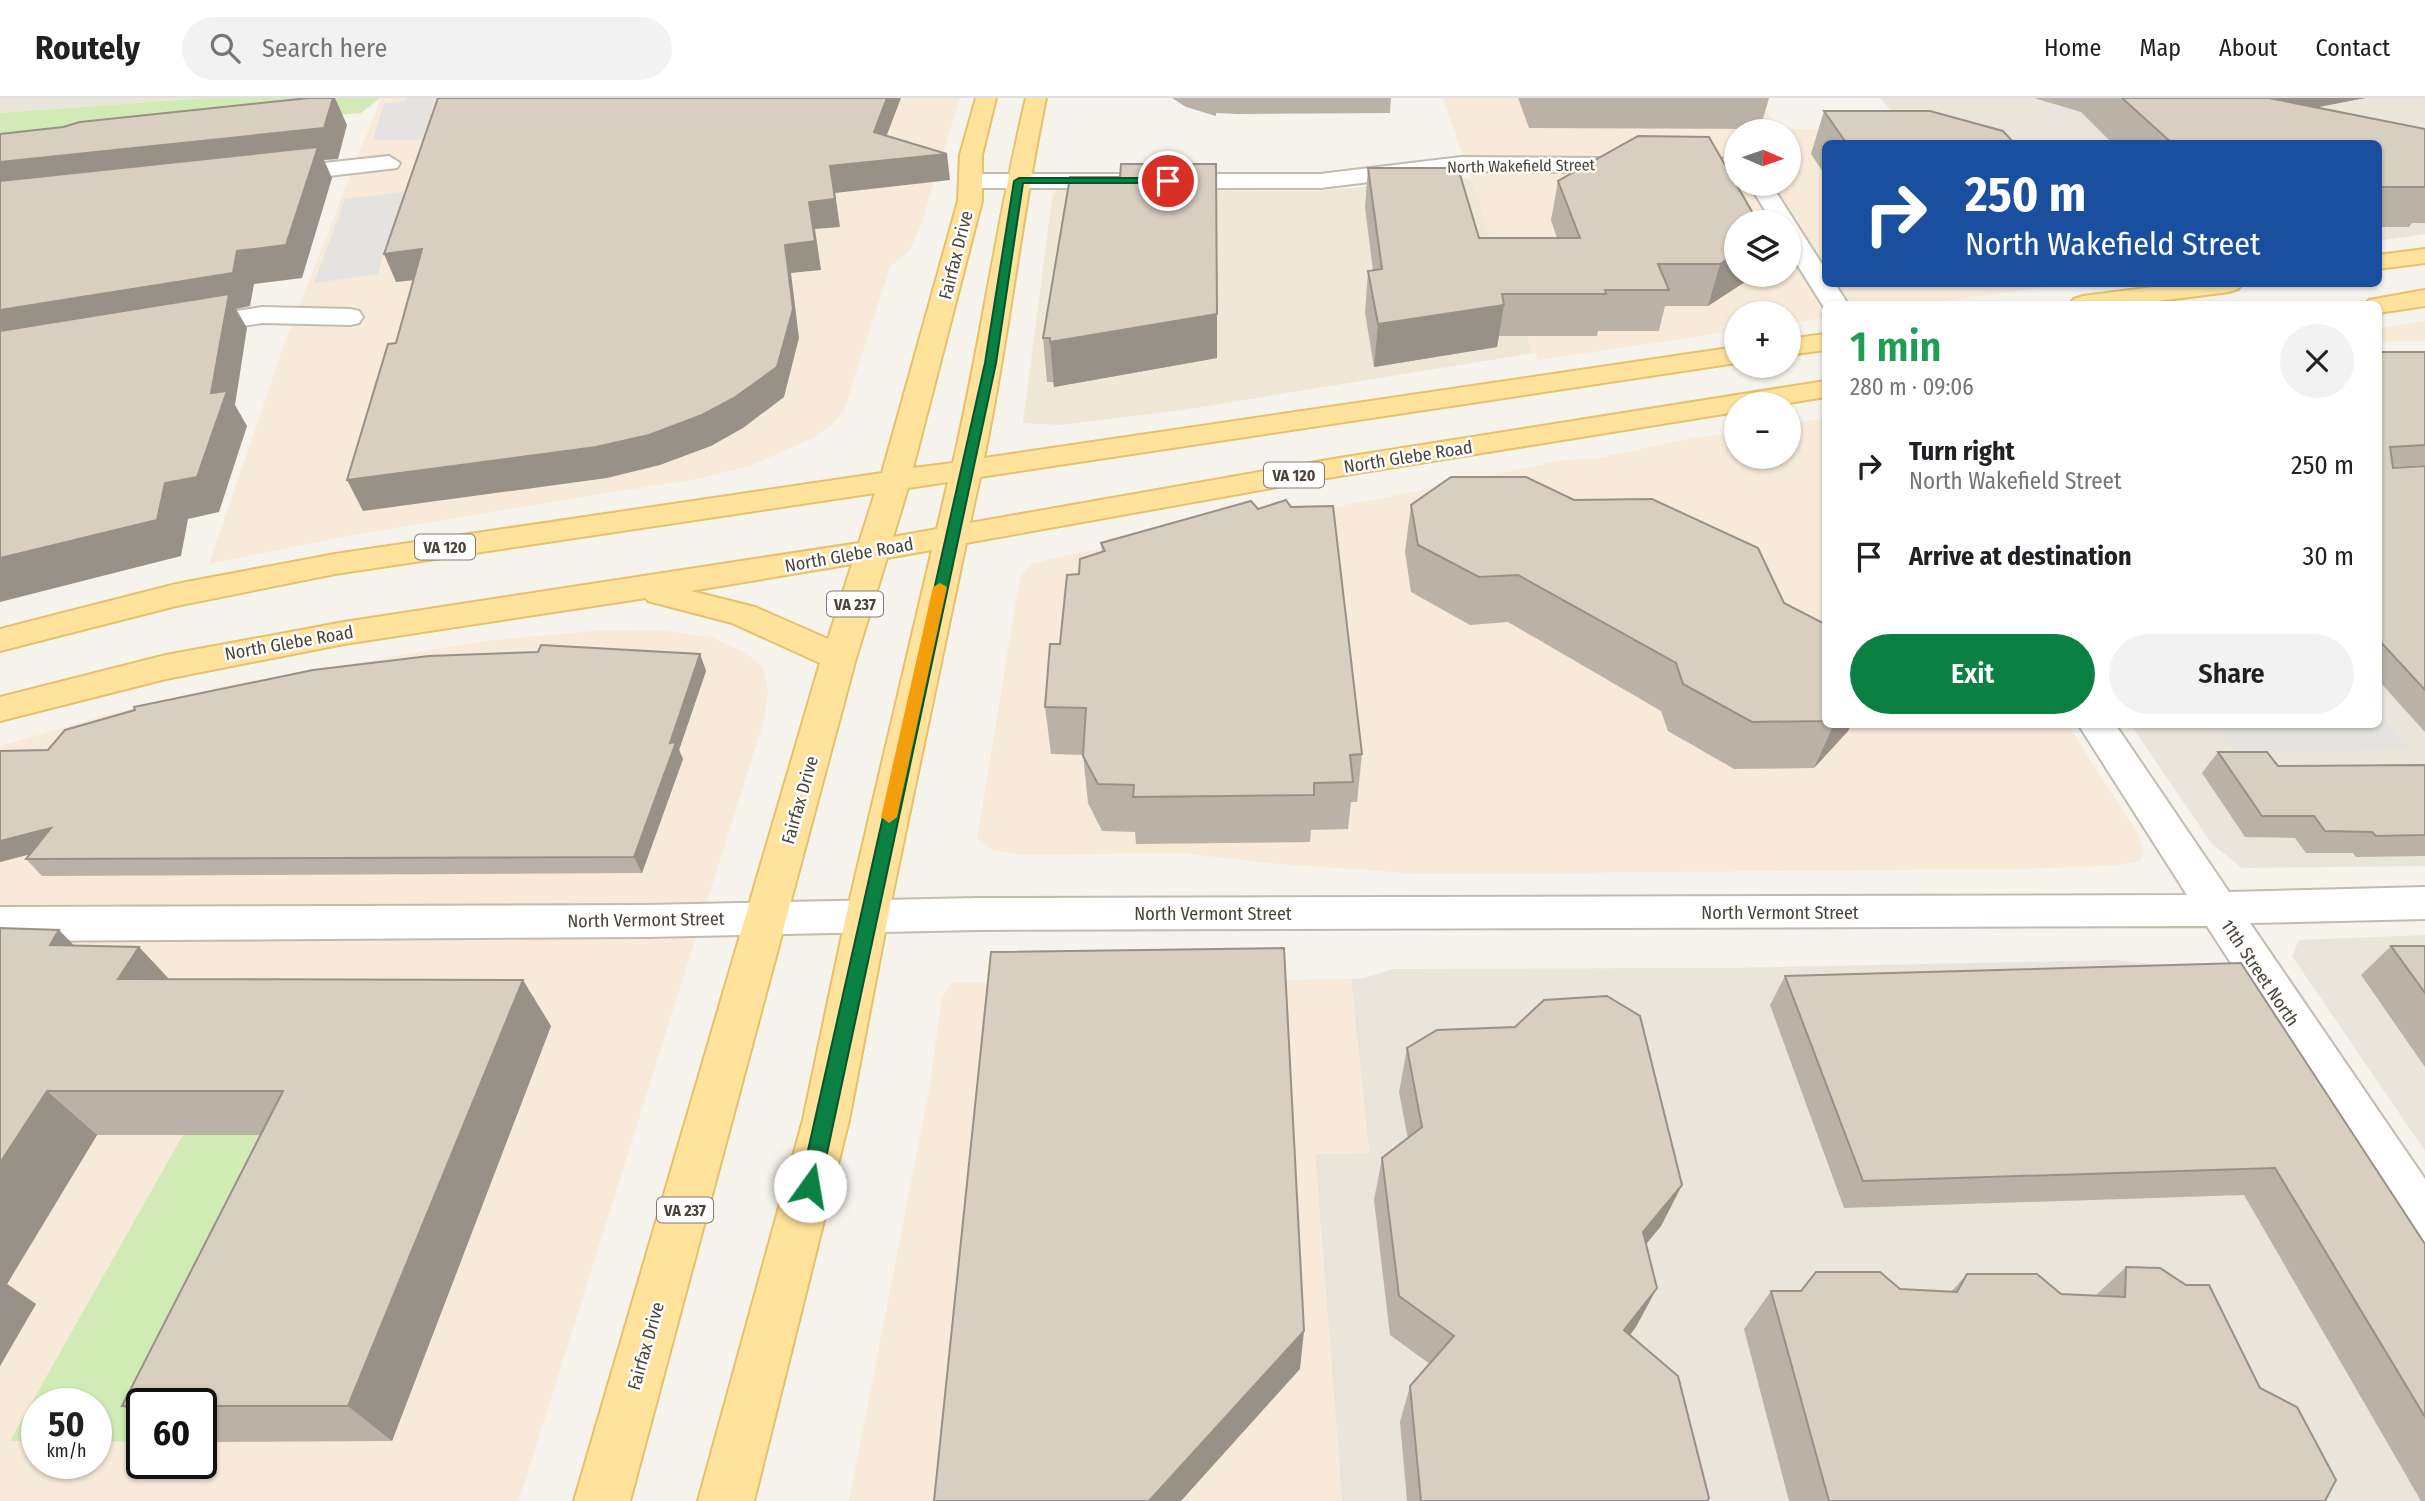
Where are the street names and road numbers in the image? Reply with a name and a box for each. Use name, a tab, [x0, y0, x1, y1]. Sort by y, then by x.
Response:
street label: North Wakefield Street	[1447, 155, 1596, 177]
street label: Fairfax Drive	[934, 208, 978, 302]
street label: North Glebe Road	[1342, 436, 1474, 478]
road number: VA 120	[1264, 462, 1324, 488]
street label: North Glebe Road	[783, 533, 915, 577]
road number: VA 120	[415, 534, 475, 560]
road number: VA 237	[827, 592, 883, 617]
street label: North Glebe Road	[223, 621, 355, 665]
street label: Fairfax Drive	[777, 753, 823, 847]
street label: North Vermont Street	[1701, 902, 1859, 924]
street label: North Vermont Street	[1134, 903, 1292, 925]
street label: North Vermont Street	[567, 908, 725, 932]
street label: 11th Street North	[2216, 915, 2304, 1031]
road number: VA 237	[657, 1198, 713, 1222]
street label: Fairfax Drive	[623, 1299, 669, 1393]

